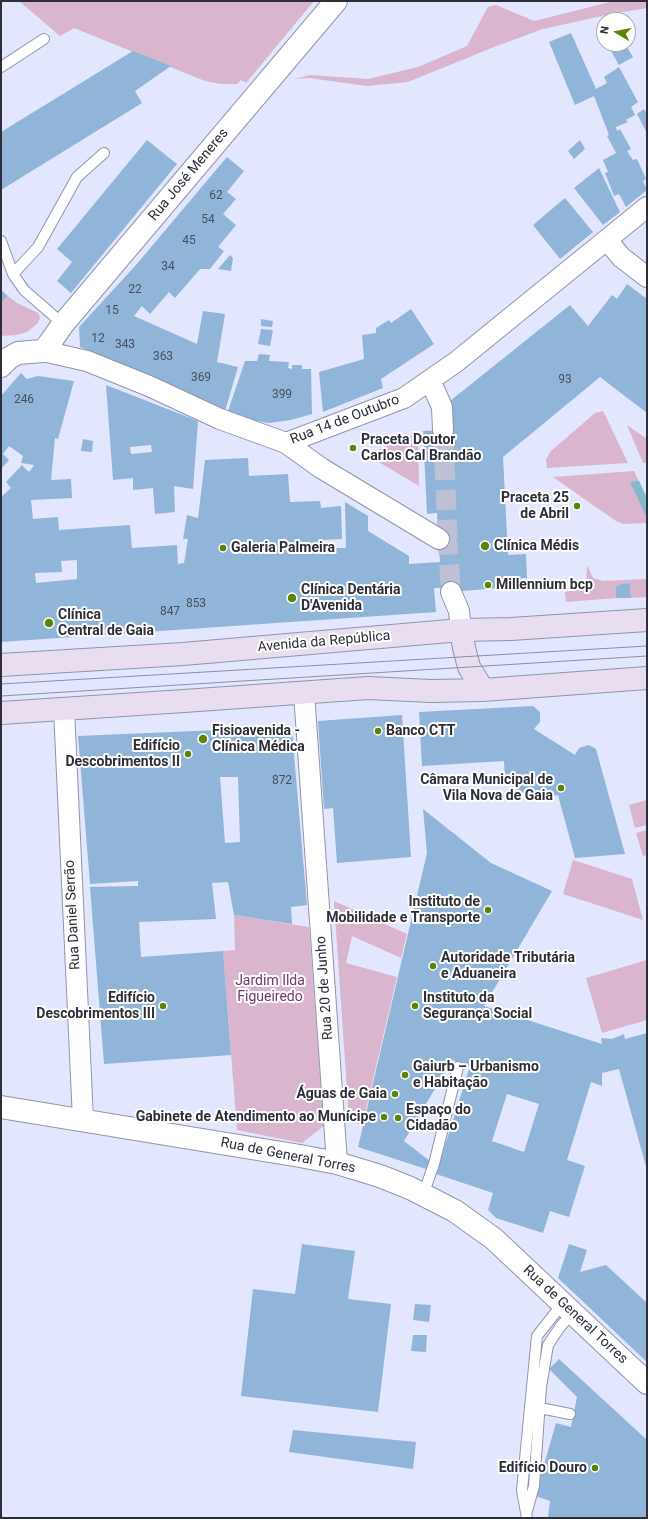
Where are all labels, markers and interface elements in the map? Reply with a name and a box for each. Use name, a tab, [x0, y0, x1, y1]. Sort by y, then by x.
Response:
north arrow	[596, 12, 636, 52]
text: N	[598, 25, 612, 35]
street label: Rua José Meneres	[145, 125, 233, 225]
house number: 62	[209, 189, 223, 203]
house number: 54	[201, 213, 215, 227]
house number: 45	[182, 234, 196, 248]
house number: 34	[161, 260, 175, 274]
house number: 22	[128, 283, 142, 297]
house number: 15	[105, 304, 119, 318]
house number: 12	[91, 332, 105, 346]
house number: 343	[115, 338, 135, 352]
house number: 363	[153, 350, 173, 364]
house number: 369	[191, 371, 211, 385]
house number: 93	[558, 373, 572, 387]
house number: 399	[272, 388, 292, 402]
street label: Rua 14 de Outubro	[288, 391, 402, 449]
house number: 246	[14, 393, 34, 407]
place label: Praceta Doutor Carlos Cal Brandão	[361, 432, 481, 464]
marker: Praceta Doutor Carlos Cal Brandão	[348, 443, 358, 453]
place label: Praceta 25 de Abril	[501, 490, 569, 522]
marker: Praceta 25 de Abril	[572, 501, 582, 511]
place label: Clínica Médis	[494, 538, 579, 554]
place label: Galeria Palmeira	[231, 540, 335, 556]
marker: Clínica Médis	[479, 540, 491, 552]
marker: Galeria Palmeira	[218, 543, 228, 553]
place label: Millennium bcp	[496, 577, 593, 593]
marker: Millennium bcp	[483, 580, 493, 590]
place label: Clínica Dentária D'Avenida	[301, 582, 401, 614]
marker: Clínica Dentária D'Avenida	[286, 592, 298, 604]
house number: 853	[186, 597, 206, 611]
house number: 847	[160, 605, 180, 619]
place label: Clínica Central de Gaia	[58, 607, 154, 640]
marker: Clínica Central de Gaia	[43, 617, 55, 629]
street label: Avenida da República	[257, 628, 391, 656]
place label: Fisioavenida - Clínica Médica	[212, 723, 305, 756]
place label: Banco CTT	[386, 723, 455, 739]
marker: Banco CTT	[373, 726, 383, 736]
marker: Fisioavenida - Clínica Médica	[197, 733, 209, 745]
place label: Edifício Descobrimentos II	[65, 738, 180, 770]
marker: Edifício Descobrimentos II	[183, 749, 193, 759]
place label: Câmara Municipal de Vila Nova de Gaia	[420, 772, 553, 804]
house number: 872	[272, 774, 292, 788]
marker: Câmara Municipal de Vila Nova de Gaia	[556, 783, 566, 793]
street label: Rua Daniel Serrão	[62, 860, 84, 970]
place label: Instituto de Mobilidade e Transporte	[326, 894, 480, 926]
marker: Instituto de Mobilidade e Transporte	[483, 905, 493, 915]
street label: Rua 20 de Junho	[313, 935, 337, 1041]
place label: Autoridade Tributária e Aduaneira	[441, 950, 575, 982]
marker: Autoridade Tributária e Aduaneira	[428, 961, 438, 971]
park label: Jardim Ilda Figueiredo	[235, 973, 305, 1006]
place label: Edifício Descobrimentos III	[36, 990, 155, 1022]
place label: Instituto da Segurança Social	[423, 990, 532, 1022]
marker: Edifício Descobrimentos III	[158, 1001, 168, 1011]
marker: Instituto da Segurança Social	[410, 1001, 420, 1011]
place label: Gaiurb – Urbanismo e Habitação	[413, 1059, 539, 1092]
marker: Gaiurb – Urbanismo e Habitação	[400, 1070, 410, 1080]
place label: Águas de Gaia	[296, 1086, 387, 1102]
marker: Águas de Gaia	[390, 1089, 400, 1099]
place label: Espaço do Cidadão	[406, 1102, 471, 1134]
place label: Gabinete de Atendimento ao Munícipe	[136, 1109, 376, 1125]
marker: Gabinete de Atendimento ao Munícipe	[379, 1112, 389, 1122]
marker: Espaço do Cidadão	[393, 1113, 403, 1123]
street label: Rua de General Torres	[219, 1135, 357, 1177]
street label: Rua de General Torres	[519, 1262, 631, 1368]
place label: Edifício Douro	[499, 1460, 587, 1476]
marker: Edifício Douro	[590, 1463, 600, 1473]

